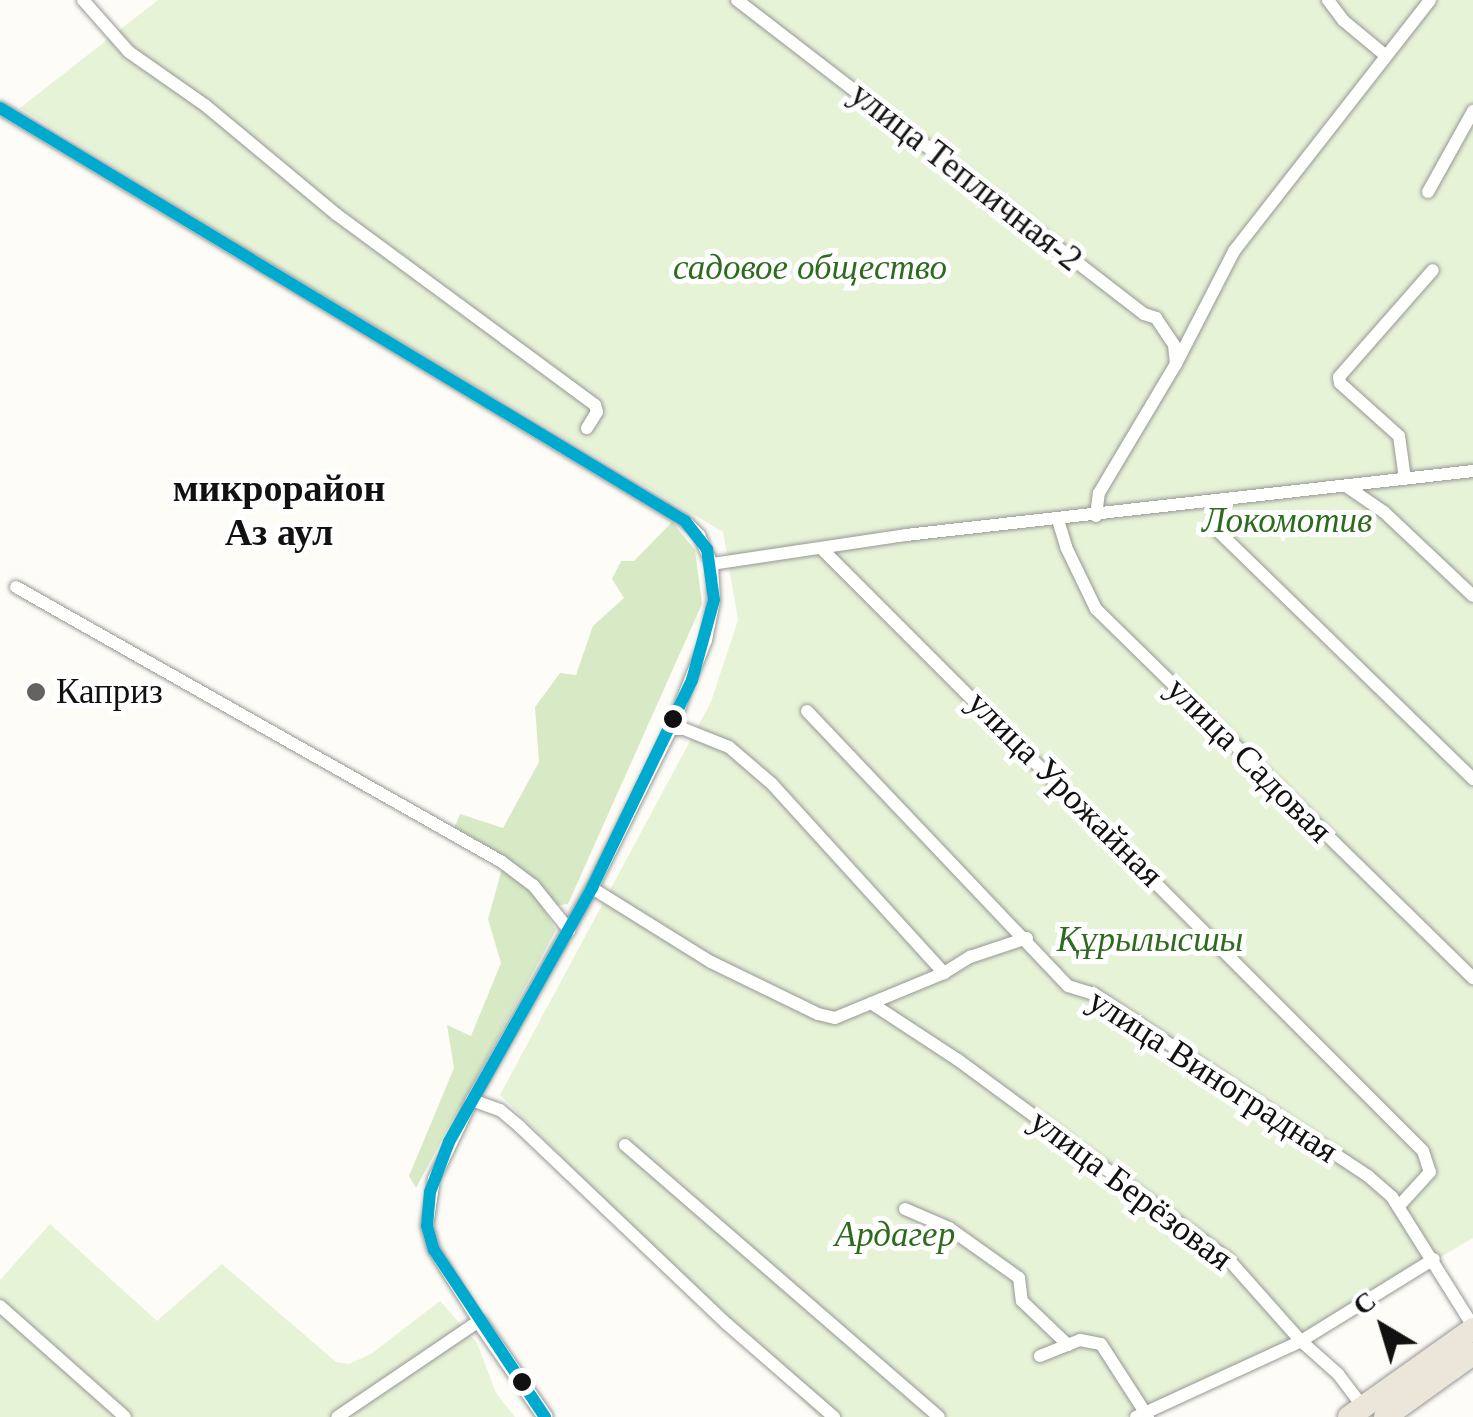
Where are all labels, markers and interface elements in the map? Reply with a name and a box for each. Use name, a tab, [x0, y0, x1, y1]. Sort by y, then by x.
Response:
street label: улица Тепличная-2	[842, 73, 1090, 281]
park label: садовое общество	[673, 247, 947, 289]
district label: микрорайон Аз аул	[173, 466, 385, 556]
park label: Локомотив	[1202, 500, 1372, 542]
street label: улица Садовая	[1157, 668, 1341, 852]
place label: Каприз	[56, 671, 163, 713]
marker: Каприз	[25, 681, 47, 703]
street label: улица Урожайная	[958, 682, 1172, 896]
unlabelled marker	[663, 709, 683, 729]
park label: Құрылысшы	[1057, 919, 1243, 961]
street label: улица Виноградная	[1080, 980, 1346, 1172]
street label: улица Берёзовая	[1021, 1100, 1241, 1280]
park label: Ардагер	[835, 1214, 955, 1256]
north arrow	[1333, 1277, 1433, 1377]
text: С	[1347, 1285, 1382, 1321]
unlabelled marker	[512, 1372, 532, 1392]

